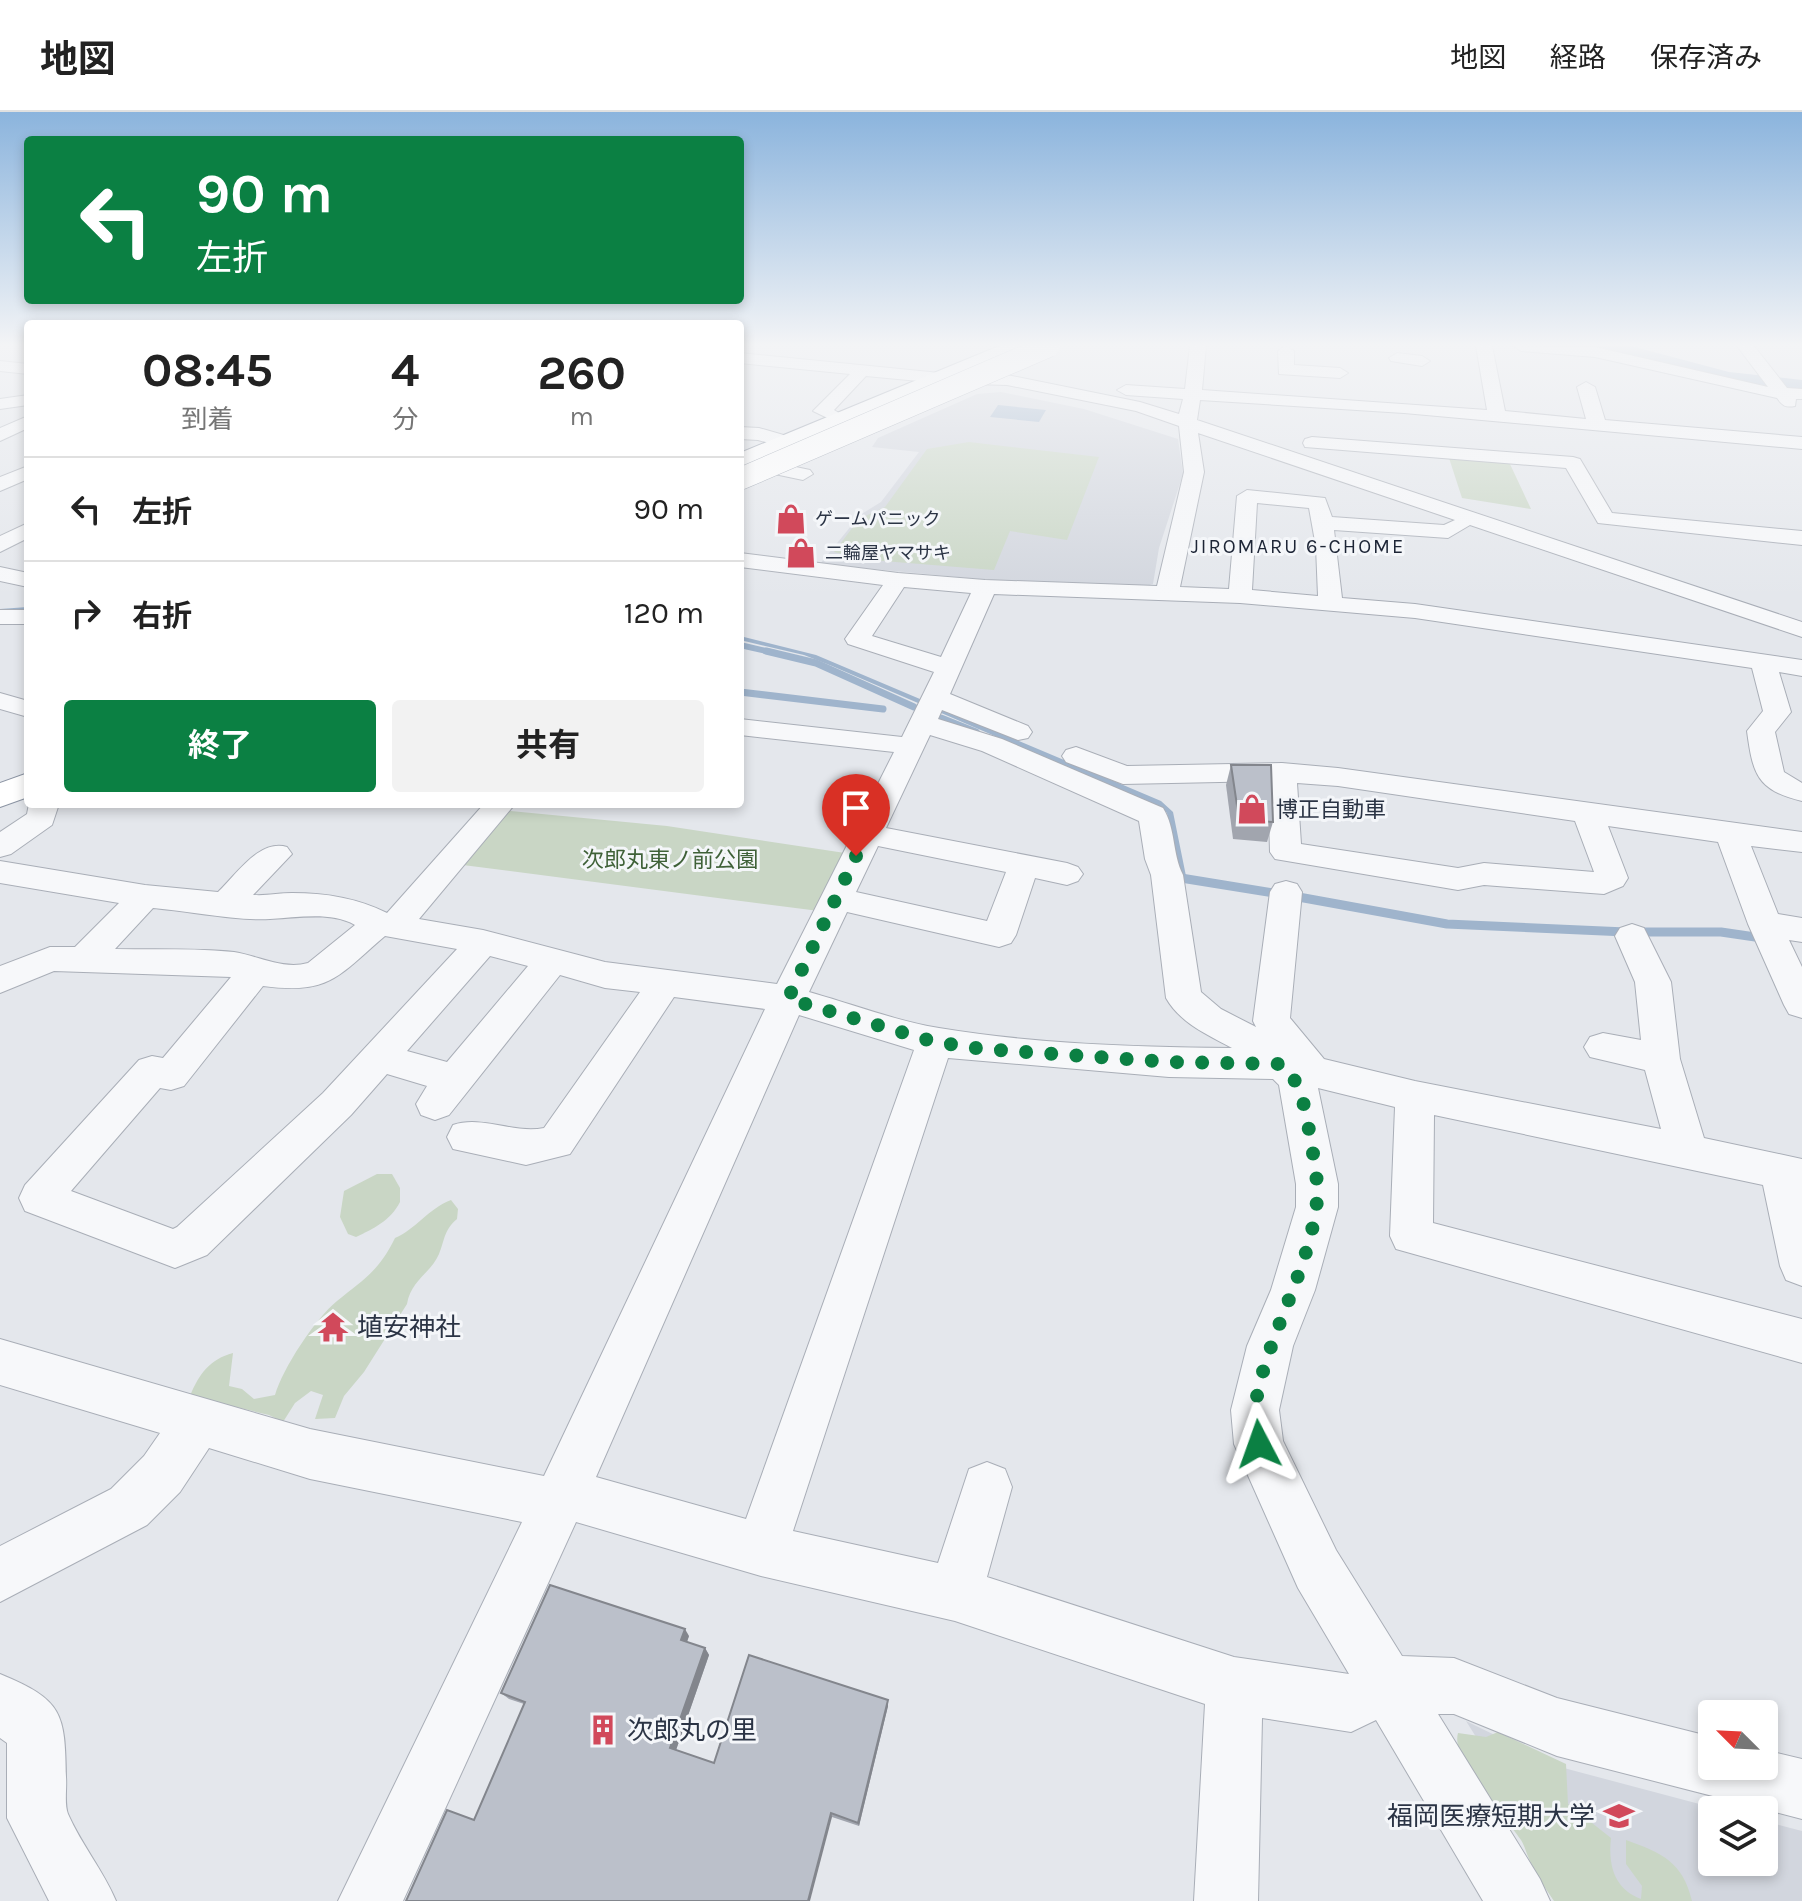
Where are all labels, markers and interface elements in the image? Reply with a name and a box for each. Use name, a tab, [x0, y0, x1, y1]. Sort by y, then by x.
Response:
text: 地図	[40, 37, 116, 82]
text: 地図	[1450, 41, 1506, 74]
text: 経路	[1550, 41, 1606, 74]
text: 保存済み	[1650, 41, 1762, 74]
text: 90 m	[196, 161, 333, 226]
icon: left	[64, 168, 168, 272]
text: 左折	[196, 237, 268, 279]
text: 08:45	[142, 342, 273, 398]
text: 4	[391, 342, 419, 398]
text: 260	[537, 345, 626, 401]
text: m	[570, 401, 594, 432]
text: 到着	[181, 404, 233, 435]
text: 分	[392, 404, 418, 435]
icon: left	[64, 487, 108, 531]
text: 90 m	[634, 491, 704, 527]
text: 左折	[132, 494, 192, 530]
shop icon: ゲームパニック	[774, 502, 808, 536]
place label: ゲームパニック	[815, 508, 940, 530]
district label: JIROMARU 6-CHOME	[1191, 535, 1405, 558]
shop icon: 二輪屋ヤマサキ	[784, 536, 818, 570]
place label: 二輪屋ヤマサキ	[825, 542, 951, 564]
icon: right	[64, 591, 108, 635]
text: 120 m	[624, 595, 704, 631]
text: 右折	[132, 598, 192, 634]
button: 終了	[64, 700, 376, 792]
button: 共有	[392, 700, 704, 792]
pin	[822, 774, 890, 856]
icon: arrive	[834, 786, 878, 830]
shop icon: 博正自動車	[1235, 792, 1269, 826]
place label: 博正自動車	[1276, 797, 1386, 823]
park label: 次郎丸東ノ前公園	[582, 847, 758, 873]
temple icon: 埴安神社	[316, 1310, 350, 1344]
place label: 埴安神社	[357, 1312, 461, 1343]
position arrow	[1217, 1402, 1301, 1486]
north arrow	[1698, 1700, 1778, 1780]
map controls	[1698, 1700, 1778, 1876]
building icon: 次郎丸の里	[586, 1713, 620, 1747]
place label: 次郎丸の里	[627, 1715, 757, 1746]
button: layers	[1698, 1796, 1778, 1876]
school or university icon: 福岡医療短期大学	[1602, 1799, 1636, 1833]
place label: 福岡医療短期大学	[1387, 1801, 1595, 1832]

